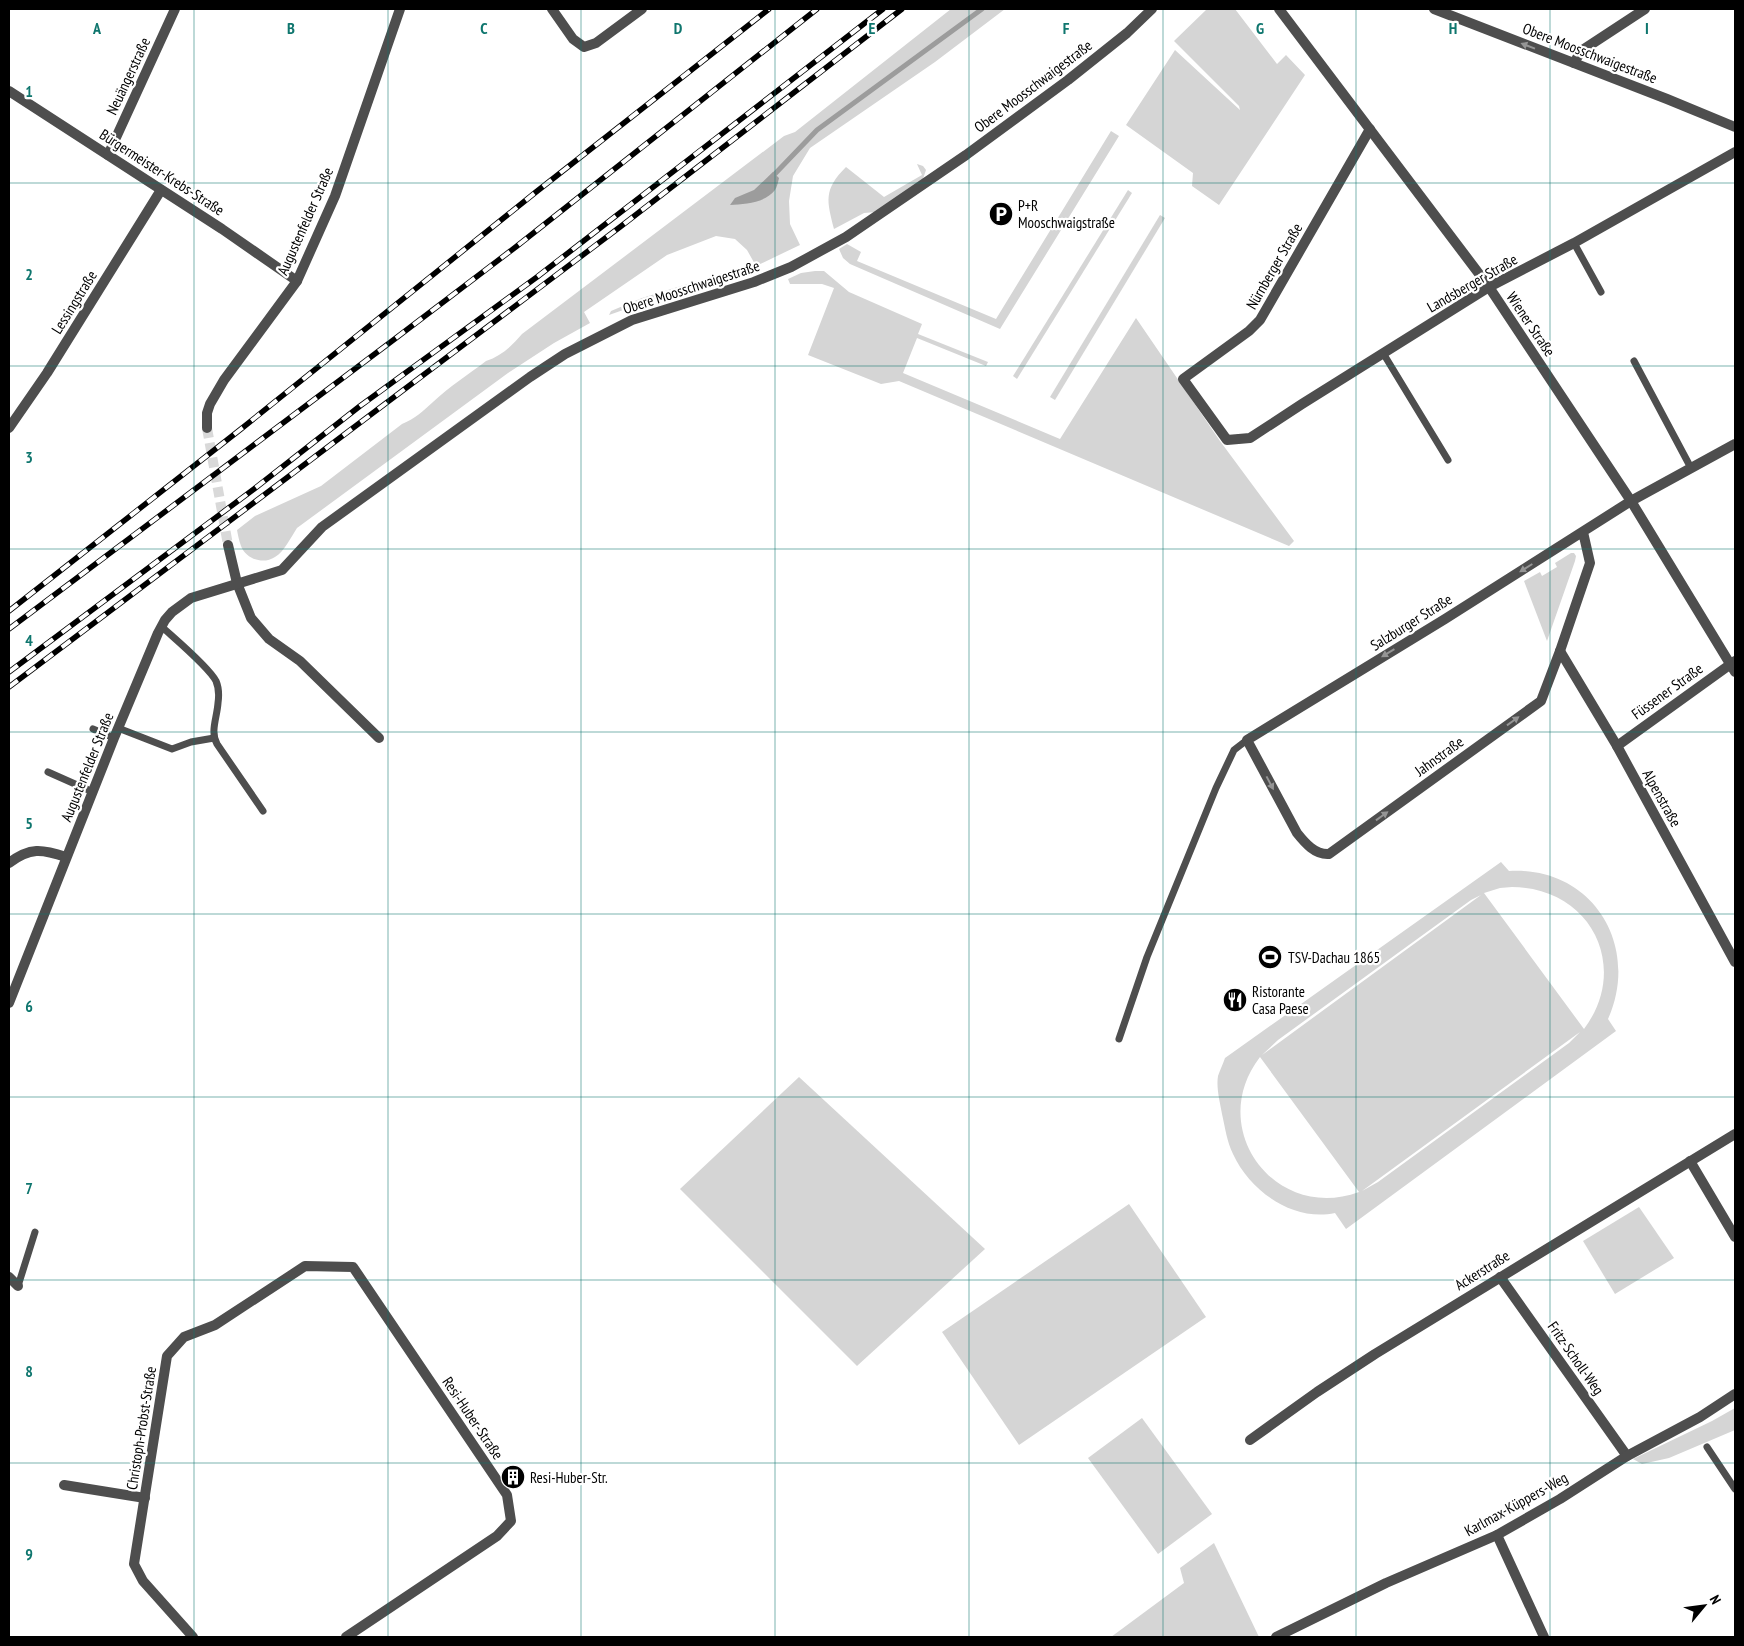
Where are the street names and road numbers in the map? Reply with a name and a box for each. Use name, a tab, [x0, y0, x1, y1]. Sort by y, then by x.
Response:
street label: Obere Moosschwaigestraße	[1520, 19, 1660, 87]
street label: Neuängerstraße	[102, 34, 154, 118]
street label: Obere Moosschwaigestraße	[970, 35, 1096, 137]
street label: Bürgermeister-Krebs-Straße	[96, 125, 228, 219]
street label: Augustenfelder Straße	[273, 164, 337, 278]
street label: Nürnberger Straße	[1242, 220, 1306, 312]
street label: Landsberger Straße	[1423, 249, 1521, 317]
street label: Obere Moosschwaigestraße	[620, 256, 762, 318]
street label: Lessingstraße	[47, 267, 101, 337]
street label: Wiener Straße	[1502, 288, 1560, 360]
street label: Salzburger Straße	[1367, 589, 1455, 655]
street label: Füssener Straße	[1628, 659, 1706, 723]
street label: Augustenfelder Straße	[56, 710, 118, 824]
street label: Jahnstraße	[1410, 732, 1467, 781]
street label: Alpenstraße	[1638, 766, 1686, 830]
street label: Ackerstraße	[1451, 1246, 1513, 1294]
street label: Fritz-Scholl-Weg	[1544, 1318, 1608, 1398]
street label: Christoph-Probst-Straße	[122, 1365, 160, 1491]
street label: Resi-Huber-Straße	[438, 1373, 508, 1463]
street label: Karlmax-Küppers-Weg	[1461, 1468, 1571, 1540]

